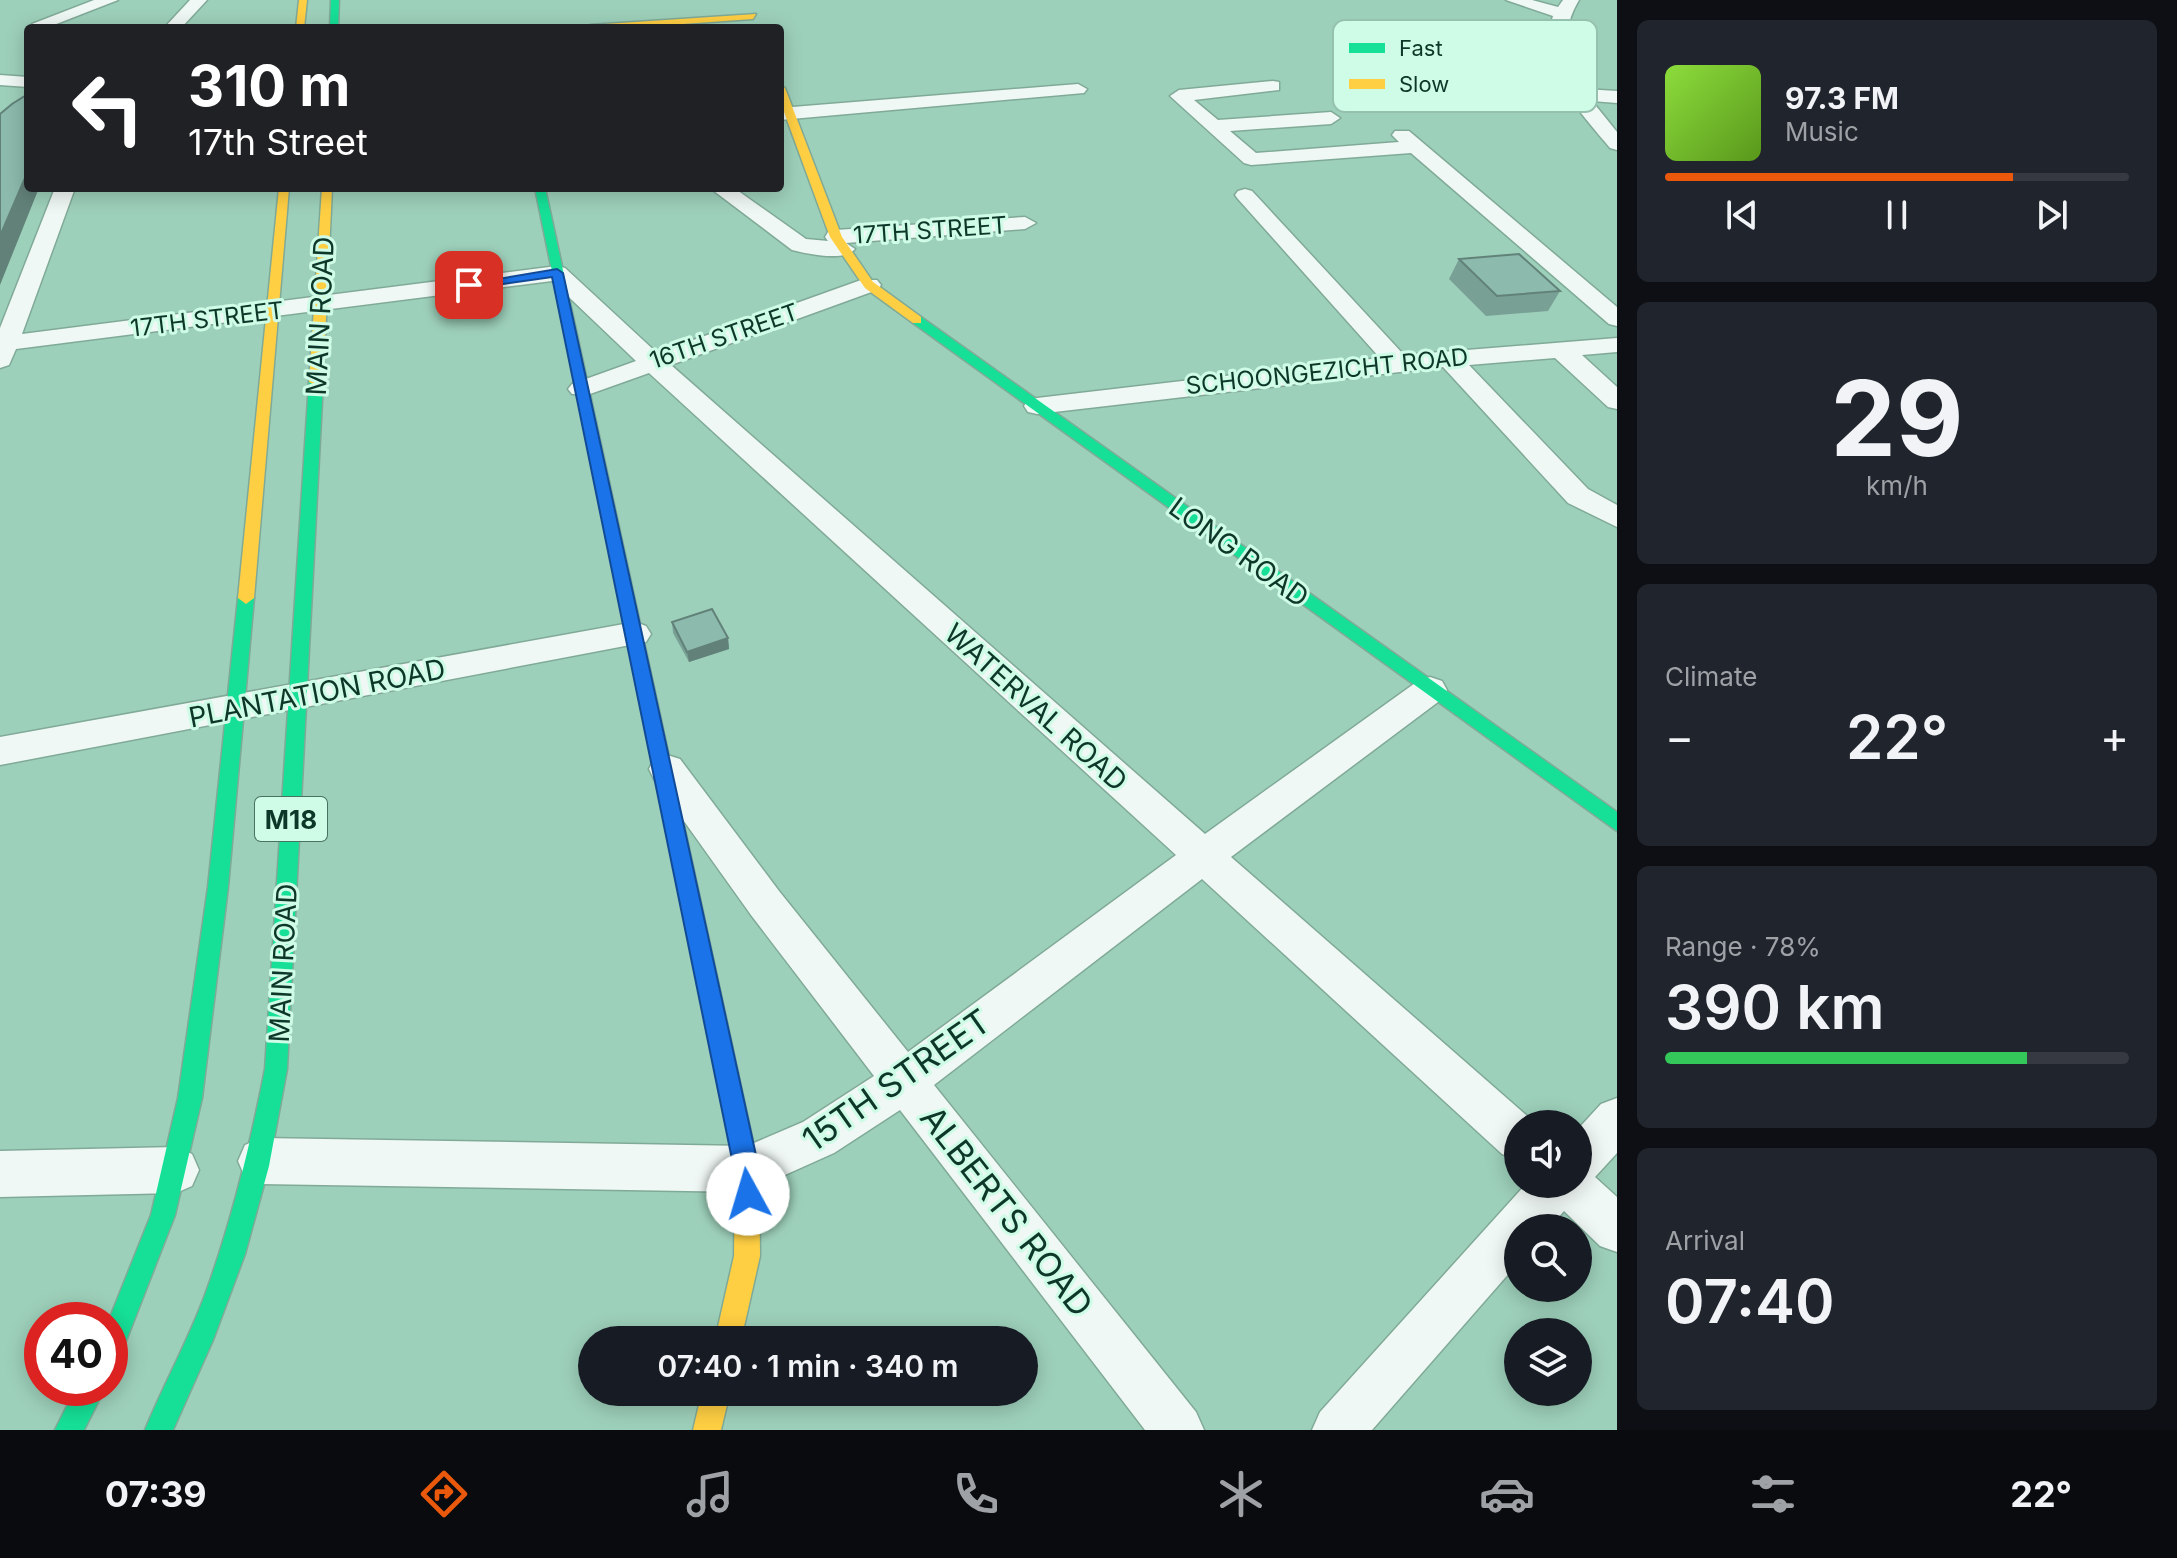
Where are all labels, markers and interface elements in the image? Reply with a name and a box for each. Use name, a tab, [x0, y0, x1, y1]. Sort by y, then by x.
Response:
legend	[1333, 20, 1597, 112]
text: Fast	[1399, 35, 1443, 61]
text: 310 m	[188, 52, 350, 120]
icon: left	[56, 56, 160, 160]
text: Slow	[1399, 71, 1449, 97]
text: 97.3 FM	[1785, 80, 1899, 116]
text: Music	[1785, 116, 1859, 147]
text: 17th Street	[188, 120, 368, 164]
icon: previous	[1720, 193, 1764, 237]
icon: pause	[1875, 193, 1919, 237]
icon: next	[2030, 193, 2074, 237]
street label: 17TH STREET	[852, 210, 1008, 250]
street label: MAIN ROAD	[299, 236, 341, 396]
pin	[435, 251, 503, 319]
icon: arrive	[447, 263, 491, 307]
street label: 17TH STREET	[129, 295, 285, 343]
street label: 16TH STREET	[646, 297, 802, 375]
street label: SCHOONGEZICHT ROAD	[1184, 342, 1470, 400]
text: 29	[1830, 355, 1964, 481]
text: km/h	[1866, 470, 1928, 501]
street label: LONG ROAD	[1163, 490, 1315, 614]
street label: WATERVAL ROAD	[938, 616, 1134, 798]
street label: PLANTATION ROAD	[186, 651, 448, 735]
text: Climate	[1665, 661, 1757, 692]
text: 22°	[1846, 701, 1948, 773]
text: −	[1665, 710, 1694, 764]
text: +	[2100, 710, 2129, 764]
road number: M18	[255, 797, 327, 841]
street label: MAIN ROAD	[262, 883, 304, 1043]
text: Range · 78%	[1665, 931, 1821, 962]
text: 390 km	[1665, 971, 1884, 1043]
street label: 15TH STREET	[794, 1000, 998, 1160]
street label: ALBERTS ROAD	[912, 1098, 1102, 1324]
map controls	[1504, 1110, 1592, 1406]
button: sound	[1504, 1110, 1592, 1198]
position arrow	[706, 1152, 790, 1236]
button: search	[1504, 1214, 1592, 1302]
text: Arrival	[1665, 1225, 1745, 1256]
text: 07:40	[1665, 1265, 1835, 1337]
speed limit sign: 40	[24, 1302, 128, 1406]
button: layers	[1504, 1318, 1592, 1406]
text: 07:40 · 1 min · 340 m	[657, 1348, 959, 1384]
icon: directions	[416, 1466, 472, 1522]
icon: music	[682, 1466, 738, 1522]
icon: phone	[948, 1466, 1004, 1522]
icon: climate	[1213, 1466, 1269, 1522]
icon: car	[1479, 1466, 1535, 1522]
icon: filters	[1745, 1466, 1801, 1522]
text: 07:39	[105, 1472, 207, 1516]
text: 22°	[2010, 1472, 2072, 1516]

